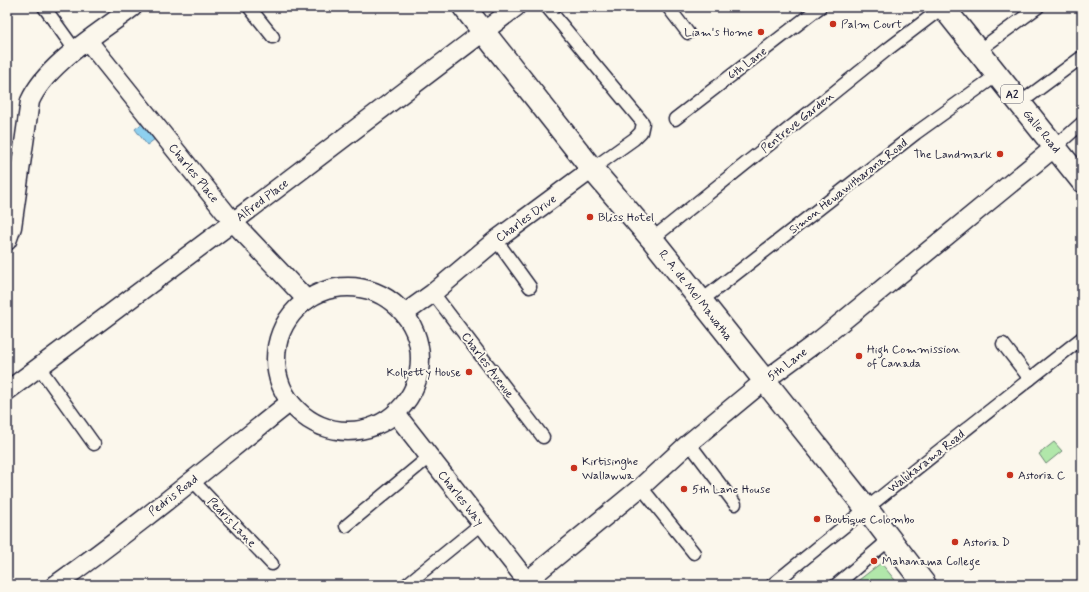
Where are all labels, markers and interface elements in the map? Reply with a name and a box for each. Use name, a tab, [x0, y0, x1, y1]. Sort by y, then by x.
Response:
place label: Palm Court	[841, 17, 902, 33]
marker: Palm Court	[828, 19, 838, 29]
place label: Liam's Home	[684, 25, 753, 41]
marker: Liam's Home	[756, 27, 766, 37]
street label: 6th Lane	[725, 44, 770, 84]
road number: A2	[1001, 85, 1023, 103]
street label: Pentreve Garden	[758, 88, 838, 157]
street label: Galle Road	[1019, 106, 1064, 157]
street label: Simon Hewawitharana Road	[786, 135, 911, 238]
street label: Charles Place	[164, 141, 222, 207]
place label: The Landmark	[913, 147, 992, 163]
marker: The Landmark	[995, 149, 1005, 159]
street label: Alfred Place	[233, 176, 292, 226]
street label: Charles Drive	[493, 191, 560, 246]
place label: Bliss Hotel	[598, 210, 654, 226]
marker: Bliss Hotel	[585, 212, 595, 222]
street label: R. A. de Mel Mawatha	[655, 247, 736, 344]
street label: Charles Avenue	[457, 329, 517, 402]
place label: High Commission of Canada	[867, 342, 961, 372]
street label: 5th Lane	[764, 344, 811, 385]
marker: High Commission of Canada	[854, 351, 864, 361]
place label: Kolpetty House	[387, 365, 461, 381]
marker: Kolpetty House	[464, 367, 474, 377]
street label: Walukarama Road	[885, 427, 968, 497]
place label: Kirtisinghe Wallawwa	[582, 454, 638, 484]
marker: Kirtisinghe Wallawwa	[569, 463, 579, 473]
street label: Charles Way	[434, 468, 487, 530]
place label: Astoria C	[1018, 468, 1066, 484]
marker: Astoria C	[1005, 470, 1015, 480]
street label: Pedris Road	[146, 471, 202, 520]
place label: 5th Lane House	[692, 482, 770, 498]
marker: 5th Lane House	[679, 484, 689, 494]
street label: Pedris Lane	[203, 494, 259, 551]
place label: Boutique Colombo	[825, 512, 915, 528]
marker: Boutique Colombo	[812, 514, 822, 524]
place label: Astoria D	[963, 535, 1010, 551]
marker: Astoria D	[950, 537, 960, 547]
place label: Mahanama College	[882, 554, 981, 571]
marker: Mahanama College	[869, 556, 879, 566]

